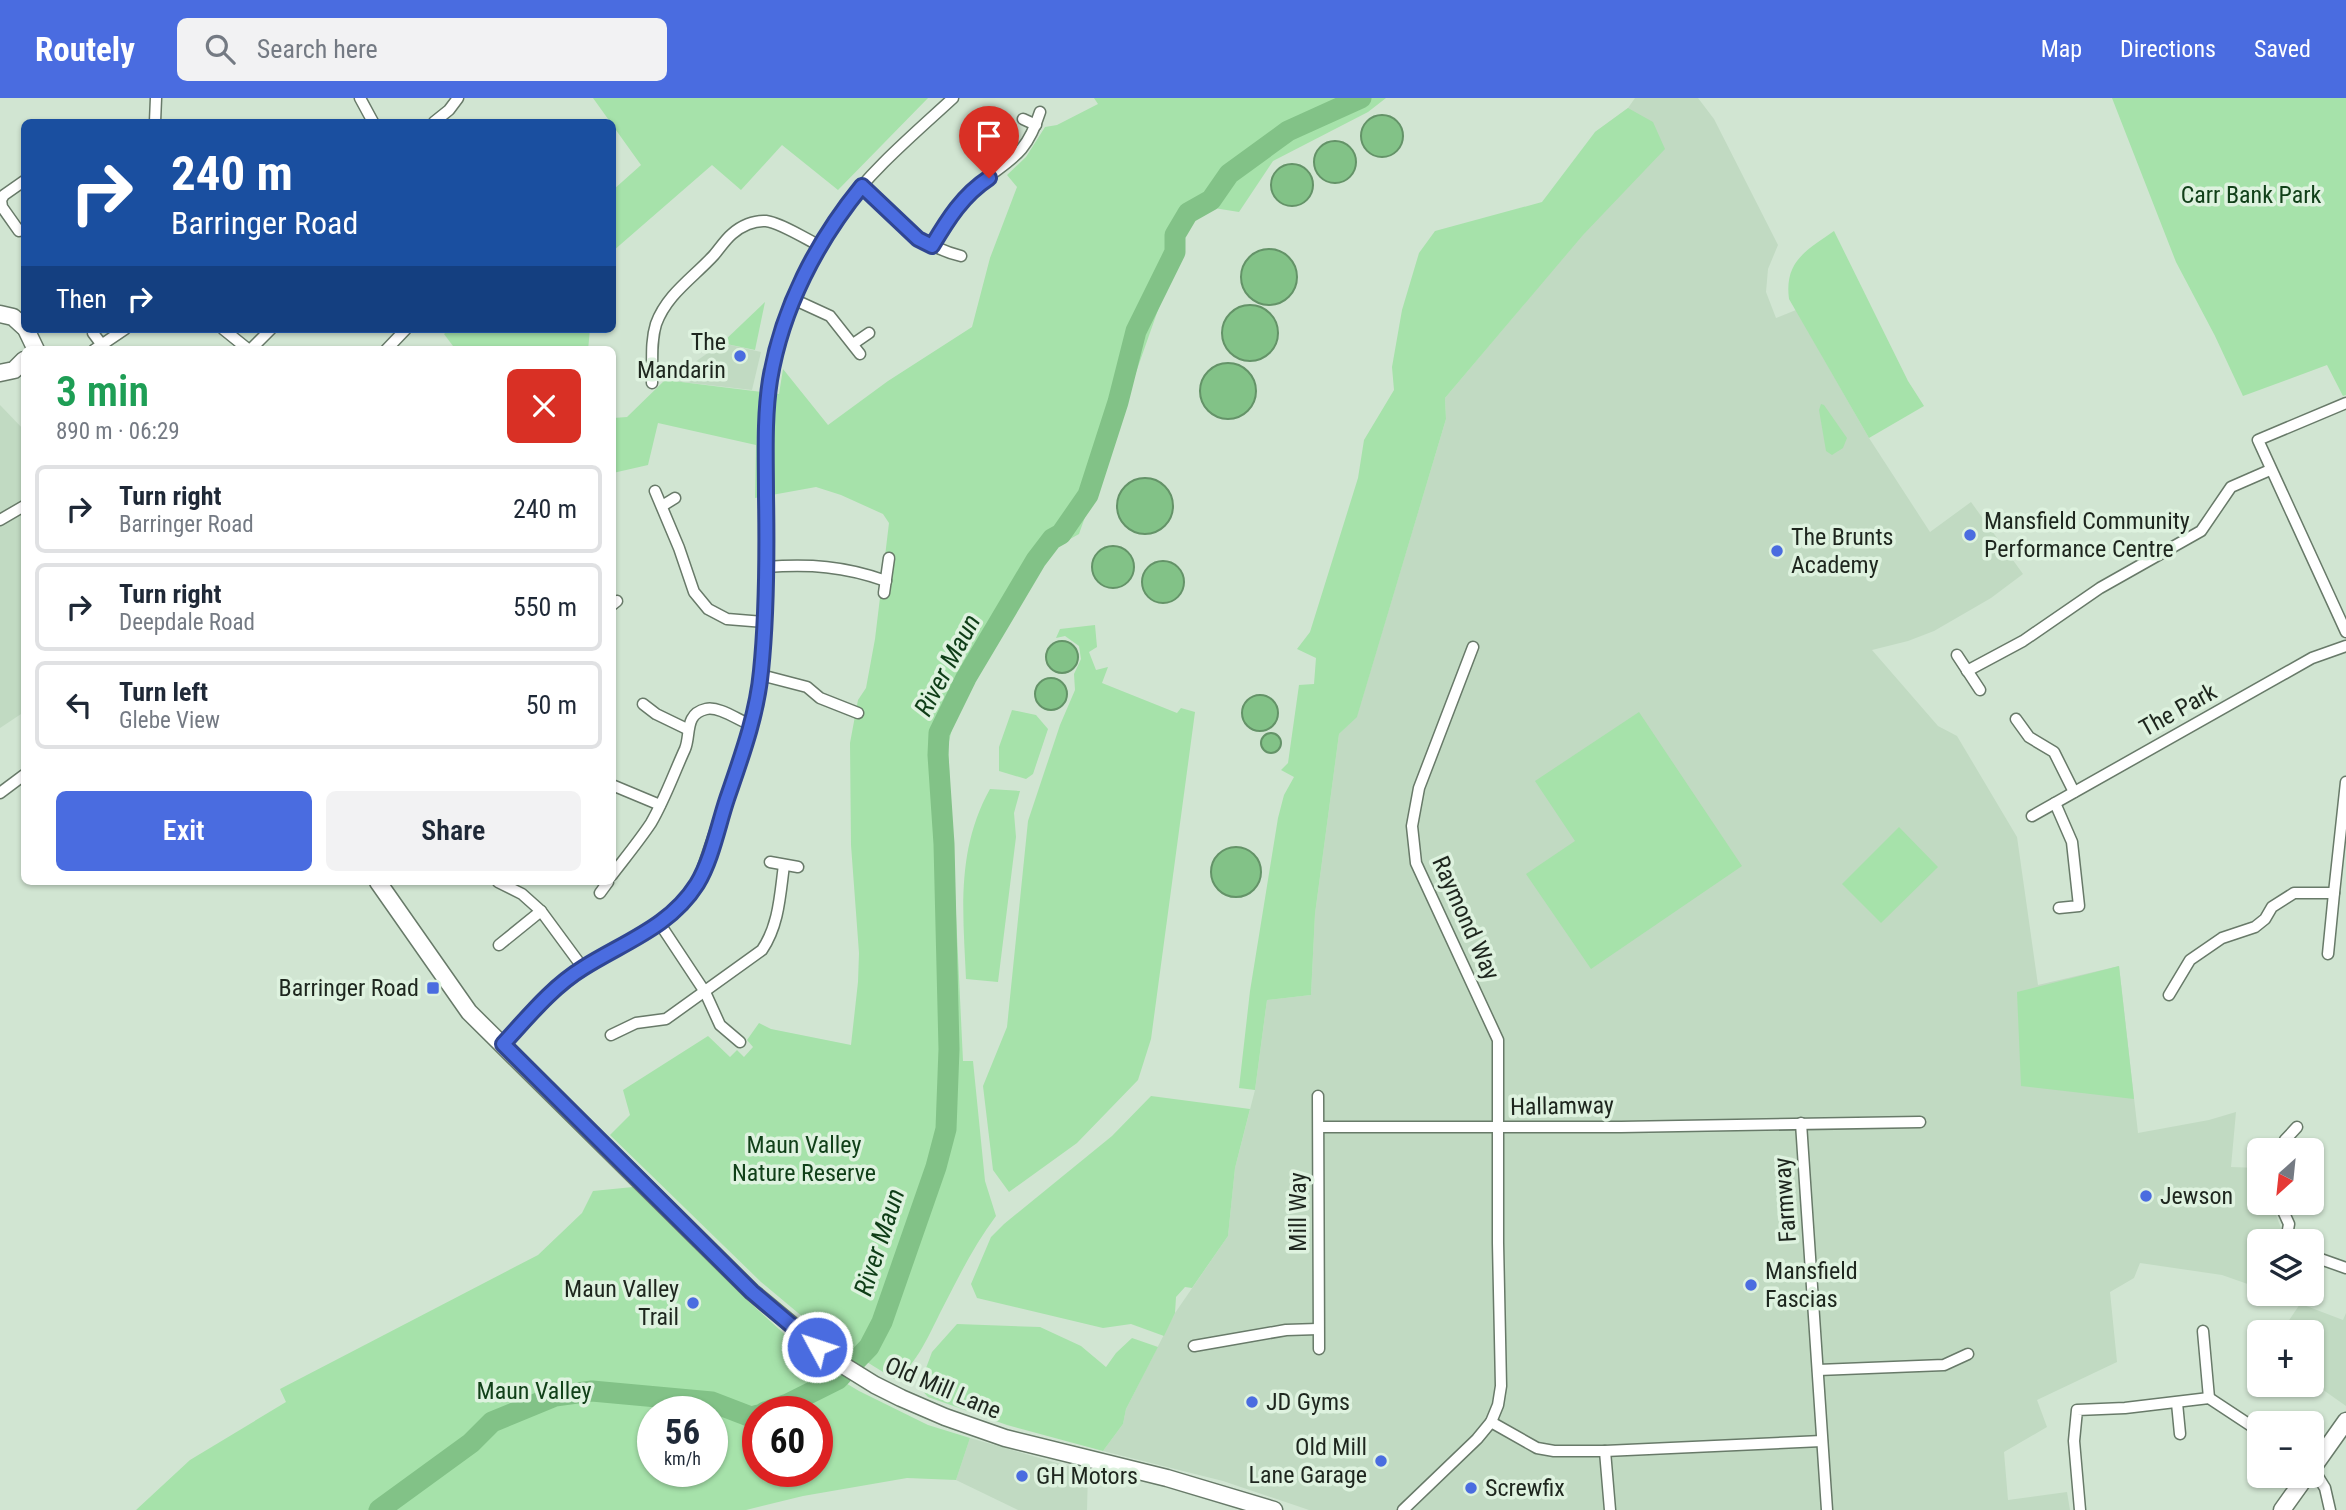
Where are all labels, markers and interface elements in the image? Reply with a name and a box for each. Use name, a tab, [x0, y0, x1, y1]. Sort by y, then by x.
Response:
search box	[177, 18, 667, 81]
text: Routely	[35, 30, 135, 69]
icon: search	[201, 30, 239, 68]
text: Search here	[257, 34, 378, 64]
text: Map	[2041, 35, 2082, 63]
text: Directions	[2120, 35, 2216, 63]
text: Saved	[2254, 35, 2311, 63]
pin	[959, 106, 1019, 178]
icon: arrive	[970, 117, 1008, 155]
text: 240 m	[171, 145, 293, 202]
icon: right	[56, 147, 147, 238]
park label: Carr Bank Park	[2181, 181, 2321, 209]
text: Barringer Road	[171, 204, 358, 242]
icon: right	[121, 280, 159, 318]
text: Then	[56, 284, 107, 314]
place label: The Mandarin	[637, 328, 726, 384]
marker: The Mandarin	[732, 348, 748, 364]
text: 3 min	[56, 367, 149, 416]
button: close	[507, 369, 581, 443]
text: 890 m · 06:29	[56, 418, 180, 445]
text: Turn right	[119, 481, 221, 511]
icon: right	[60, 490, 98, 528]
text: 240 m	[513, 494, 577, 524]
place label: Mansfield Community Performance Centre	[1984, 507, 2190, 563]
text: Barringer Road	[119, 511, 254, 538]
place label: The Brunts Academy	[1791, 523, 1894, 579]
marker: Mansfield Community Performance Centre	[1962, 527, 1978, 543]
marker: The Brunts Academy	[1769, 543, 1785, 559]
text: Turn right	[119, 579, 221, 609]
icon: right	[60, 588, 98, 626]
text: 550 m	[513, 592, 577, 622]
text: Deepdale Road	[119, 609, 255, 636]
water label: River Maun	[908, 609, 986, 721]
text: Turn left	[119, 677, 208, 707]
street label: The Park	[2135, 677, 2222, 743]
icon: left	[60, 686, 98, 724]
text: 50 m	[526, 690, 577, 720]
text: Glebe View	[119, 707, 220, 734]
button: Exit	[56, 791, 312, 871]
button: Share	[326, 791, 581, 871]
street label: Raymond Way	[1426, 852, 1506, 984]
place label: Barringer Road	[279, 974, 419, 1002]
marker: Barringer Road	[425, 980, 441, 996]
street label: Hallamway	[1510, 1091, 1614, 1121]
park label: Maun Valley Nature Reserve	[732, 1131, 876, 1187]
north arrow	[2247, 1138, 2324, 1214]
map controls	[2247, 1138, 2324, 1488]
street label: Farmway	[1768, 1157, 1802, 1243]
street label: Mill Way	[1284, 1172, 1312, 1252]
place label: Jewson	[2160, 1182, 2233, 1210]
water label: River Maun	[848, 1185, 910, 1299]
marker: Jewson	[2138, 1188, 2154, 1204]
button: layers	[2247, 1229, 2324, 1306]
place label: Mansfield Fascias	[1765, 1257, 1858, 1313]
place label: Maun Valley Trail	[564, 1275, 679, 1331]
marker: Mansfield Fascias	[1743, 1277, 1759, 1293]
marker: Maun Valley Trail	[685, 1295, 701, 1311]
position arrow	[780, 1310, 854, 1384]
button: +	[2247, 1320, 2324, 1397]
street label: Old Mill Lane	[881, 1351, 1005, 1425]
park label: Maun Valley	[477, 1377, 591, 1405]
place label: JD Gyms	[1266, 1388, 1350, 1416]
marker: JD Gyms	[1244, 1394, 1260, 1410]
speed limit sign: 60	[742, 1396, 833, 1487]
button: −	[2247, 1411, 2324, 1488]
text: 56	[665, 1412, 700, 1453]
place label: Old Mill Lane Garage	[1249, 1433, 1367, 1489]
text: km/h	[664, 1448, 701, 1469]
marker: Old Mill Lane Garage	[1373, 1453, 1389, 1469]
place label: GH Motors	[1036, 1462, 1138, 1490]
marker: GH Motors	[1014, 1468, 1030, 1484]
place label: Screwfix	[1485, 1474, 1565, 1502]
marker: Screwfix	[1463, 1480, 1479, 1496]

